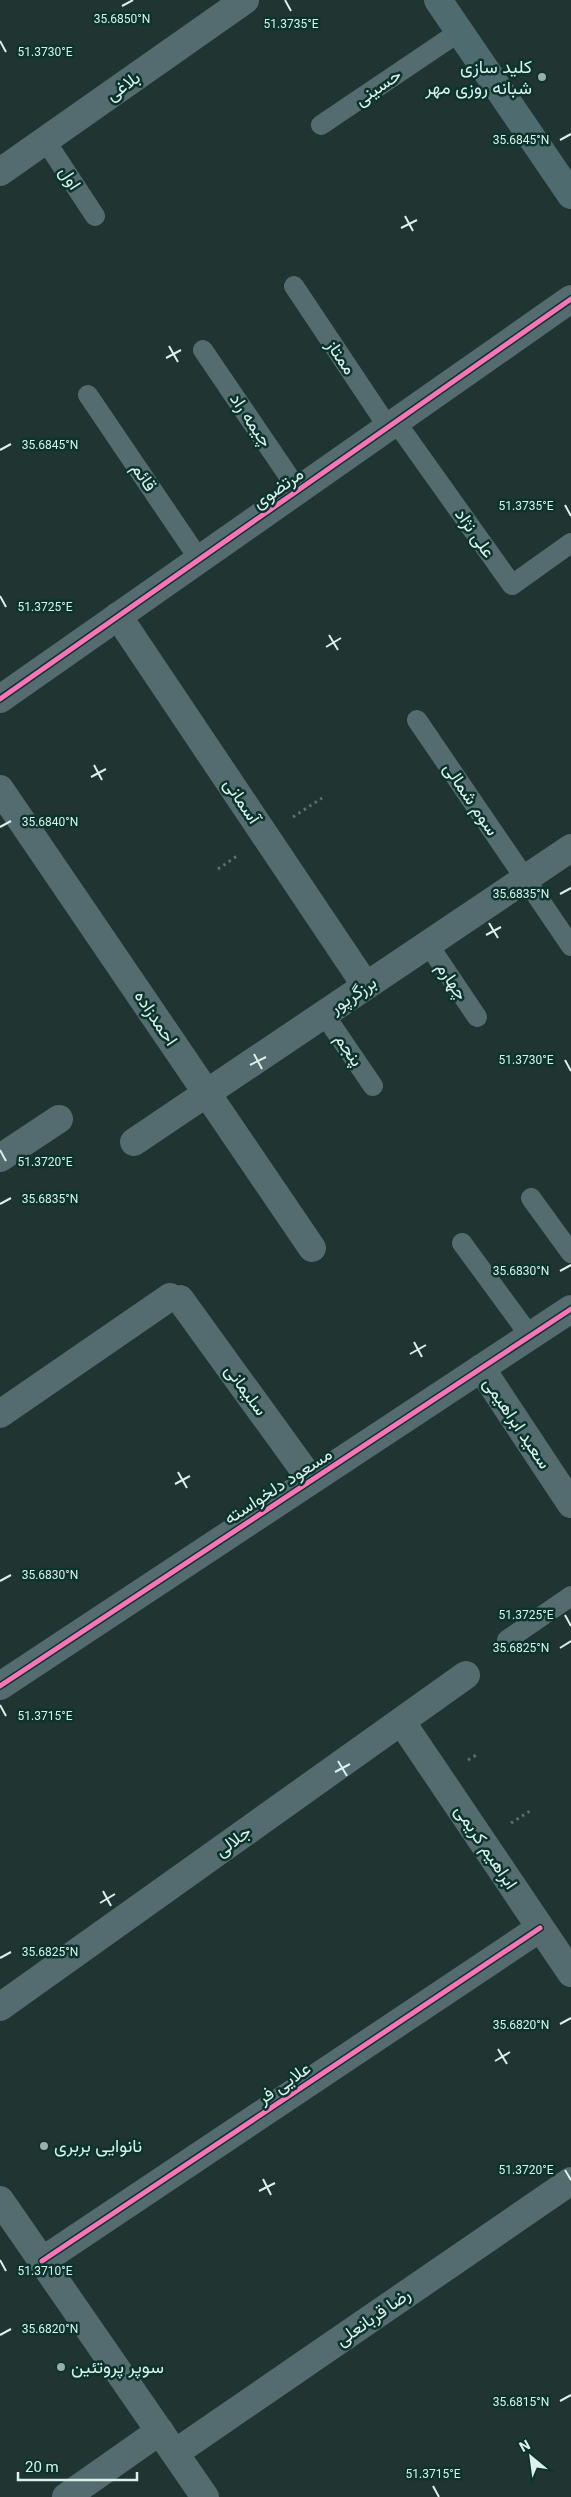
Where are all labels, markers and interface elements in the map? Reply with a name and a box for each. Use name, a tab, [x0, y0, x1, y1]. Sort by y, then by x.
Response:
text: 35.6850°N	[94, 12, 150, 26]
text: 51.3735°E	[264, 17, 319, 31]
text: 51.3730°E	[18, 45, 73, 59]
place label: کلید سازی شبانه روزی مهر	[424, 56, 532, 99]
street label: حسینی	[350, 63, 406, 111]
street label: بلاغی	[101, 66, 145, 106]
marker: کلید سازی شبانه روزی مهر	[536, 71, 548, 83]
text: 35.6845°N	[493, 133, 549, 147]
street label: اول	[54, 162, 86, 194]
street label: ممتاز	[321, 334, 361, 379]
street label: چیمه راد	[224, 389, 277, 452]
text: 35.6845°N	[22, 438, 78, 452]
street label: قائم	[126, 458, 161, 496]
street label: مرتضوی	[248, 463, 308, 513]
text: 51.3735°E	[499, 499, 554, 513]
street label: علی نژاد	[450, 504, 500, 562]
text: 51.3725°E	[18, 600, 73, 614]
street label: سوم شمالی	[438, 758, 503, 840]
street label: آسمانی	[219, 774, 266, 829]
text: 35.6840°N	[22, 815, 78, 829]
text: 35.6835°N	[493, 887, 549, 901]
street label: چهارم	[431, 958, 473, 1005]
street label: برزگرپور	[324, 971, 381, 1020]
street label: احمدزاده	[129, 986, 183, 1050]
street label: پنجم	[329, 1029, 368, 1071]
text: 51.3730°E	[499, 1053, 554, 1067]
text: 51.3720°E	[18, 1155, 73, 1169]
text: 35.6835°N	[22, 1192, 78, 1206]
text: 35.6830°N	[493, 1264, 549, 1278]
street label: سلیمانی	[220, 1360, 272, 1420]
street label: سعید ابراهیمی	[478, 1373, 556, 1473]
street label: مسعود دلخواسته	[220, 1443, 336, 1529]
text: 35.6830°N	[22, 1568, 78, 1582]
text: 51.3725°E	[499, 1608, 554, 1622]
text: 35.6825°N	[493, 1641, 549, 1655]
text: 51.3715°E	[18, 1709, 73, 1723]
street label: ابراهیم کریمی	[449, 1801, 522, 1894]
street label: جلالی	[210, 1820, 256, 1862]
text: 35.6825°N	[22, 1945, 78, 1959]
text: 35.6820°N	[493, 2018, 549, 2032]
street label: علایی فر	[252, 2057, 315, 2109]
place label: نانوایی بربری	[54, 2135, 142, 2157]
marker: نانوایی بربری	[38, 2140, 50, 2152]
text: 51.3720°E	[499, 2163, 554, 2177]
text: 51.3710°E	[18, 2264, 73, 2278]
street label: رضا قربانعلی	[331, 2283, 415, 2351]
text: 35.6820°N	[22, 2322, 78, 2336]
place label: سوپر پروتئین	[71, 2356, 164, 2379]
marker: سوپر پروتئین	[55, 2361, 67, 2373]
text: 35.6815°N	[493, 2395, 549, 2409]
north arrow	[506, 2432, 556, 2482]
text: N	[516, 2436, 533, 2455]
scale bar	[18, 2450, 136, 2482]
text: 20 m	[25, 2458, 59, 2476]
text: 51.3715°E	[406, 2467, 461, 2481]

